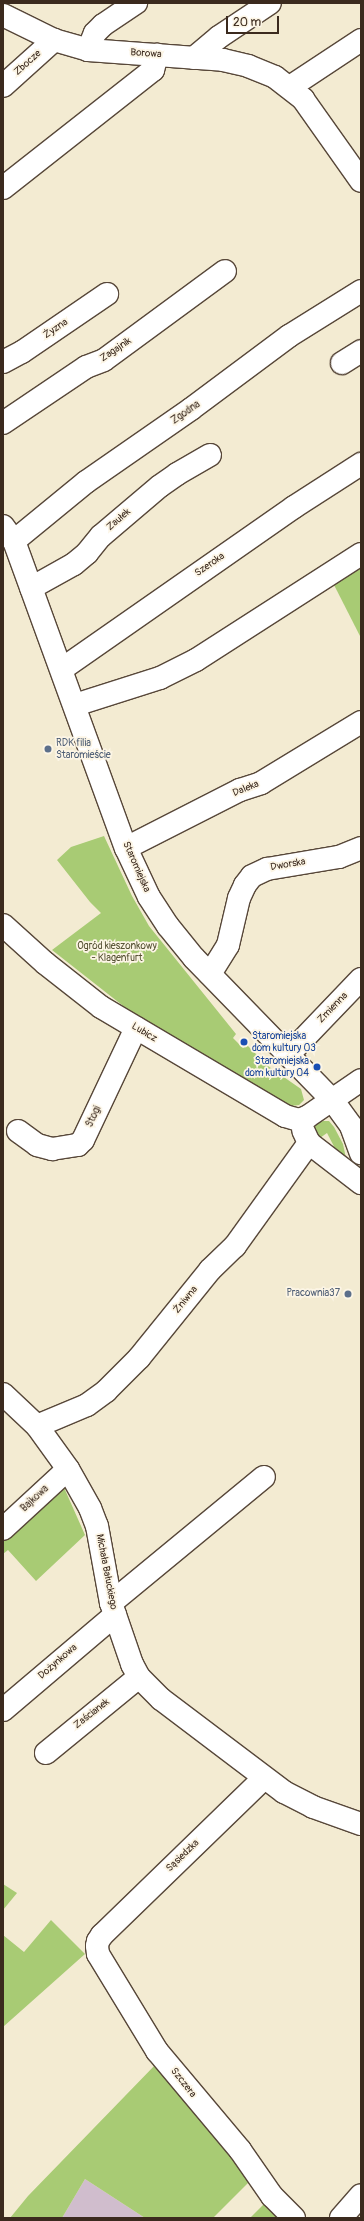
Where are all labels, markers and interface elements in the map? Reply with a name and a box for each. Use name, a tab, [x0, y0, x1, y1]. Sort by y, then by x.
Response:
scale bar	[228, 8, 281, 34]
text: 20 m	[233, 15, 261, 30]
street label: Borowa	[130, 47, 162, 61]
street label: Zbocze	[12, 48, 44, 78]
street label: Żyzna	[41, 317, 71, 341]
street label: Zagajnik	[98, 335, 134, 365]
street label: Zgodna	[169, 399, 203, 427]
street label: Zaułek	[105, 506, 133, 534]
street label: Szeroka	[193, 550, 227, 580]
place label: RDK filia Staromieście	[56, 737, 111, 760]
marker: RDK filia Staromieście	[43, 744, 53, 754]
street label: Daleka	[231, 778, 261, 800]
street label: Staromiejska	[120, 840, 152, 894]
street label: Dworska	[270, 856, 306, 874]
park label: Ogród kieszonkowy - Klagenfurt	[77, 940, 157, 964]
street label: Zmienna	[315, 990, 351, 1026]
street label: Lubicz	[129, 1021, 159, 1045]
place label: Staromiejska dom kultury 03	[252, 1030, 316, 1054]
marker: Staromiejska dom kultury 03	[239, 1037, 249, 1047]
place label: Staromiejska dom kultury 04	[245, 1055, 309, 1078]
marker: Staromiejska dom kultury 04	[312, 1062, 322, 1072]
street label: Stogi	[84, 1104, 104, 1130]
street label: Żniwna	[171, 1284, 201, 1316]
place label: Pracownia37	[286, 1288, 340, 1300]
marker: Pracownia37	[343, 1289, 353, 1299]
street label: Bajkowa	[19, 1483, 51, 1515]
street label: Michała Bałuckiego	[93, 1533, 119, 1611]
street label: Dożynkowa	[36, 1642, 80, 1682]
street label: Zaścianek	[72, 1696, 112, 1732]
street label: Sąsiedzka	[164, 1837, 202, 1875]
street label: Szczera	[168, 2066, 198, 2100]

